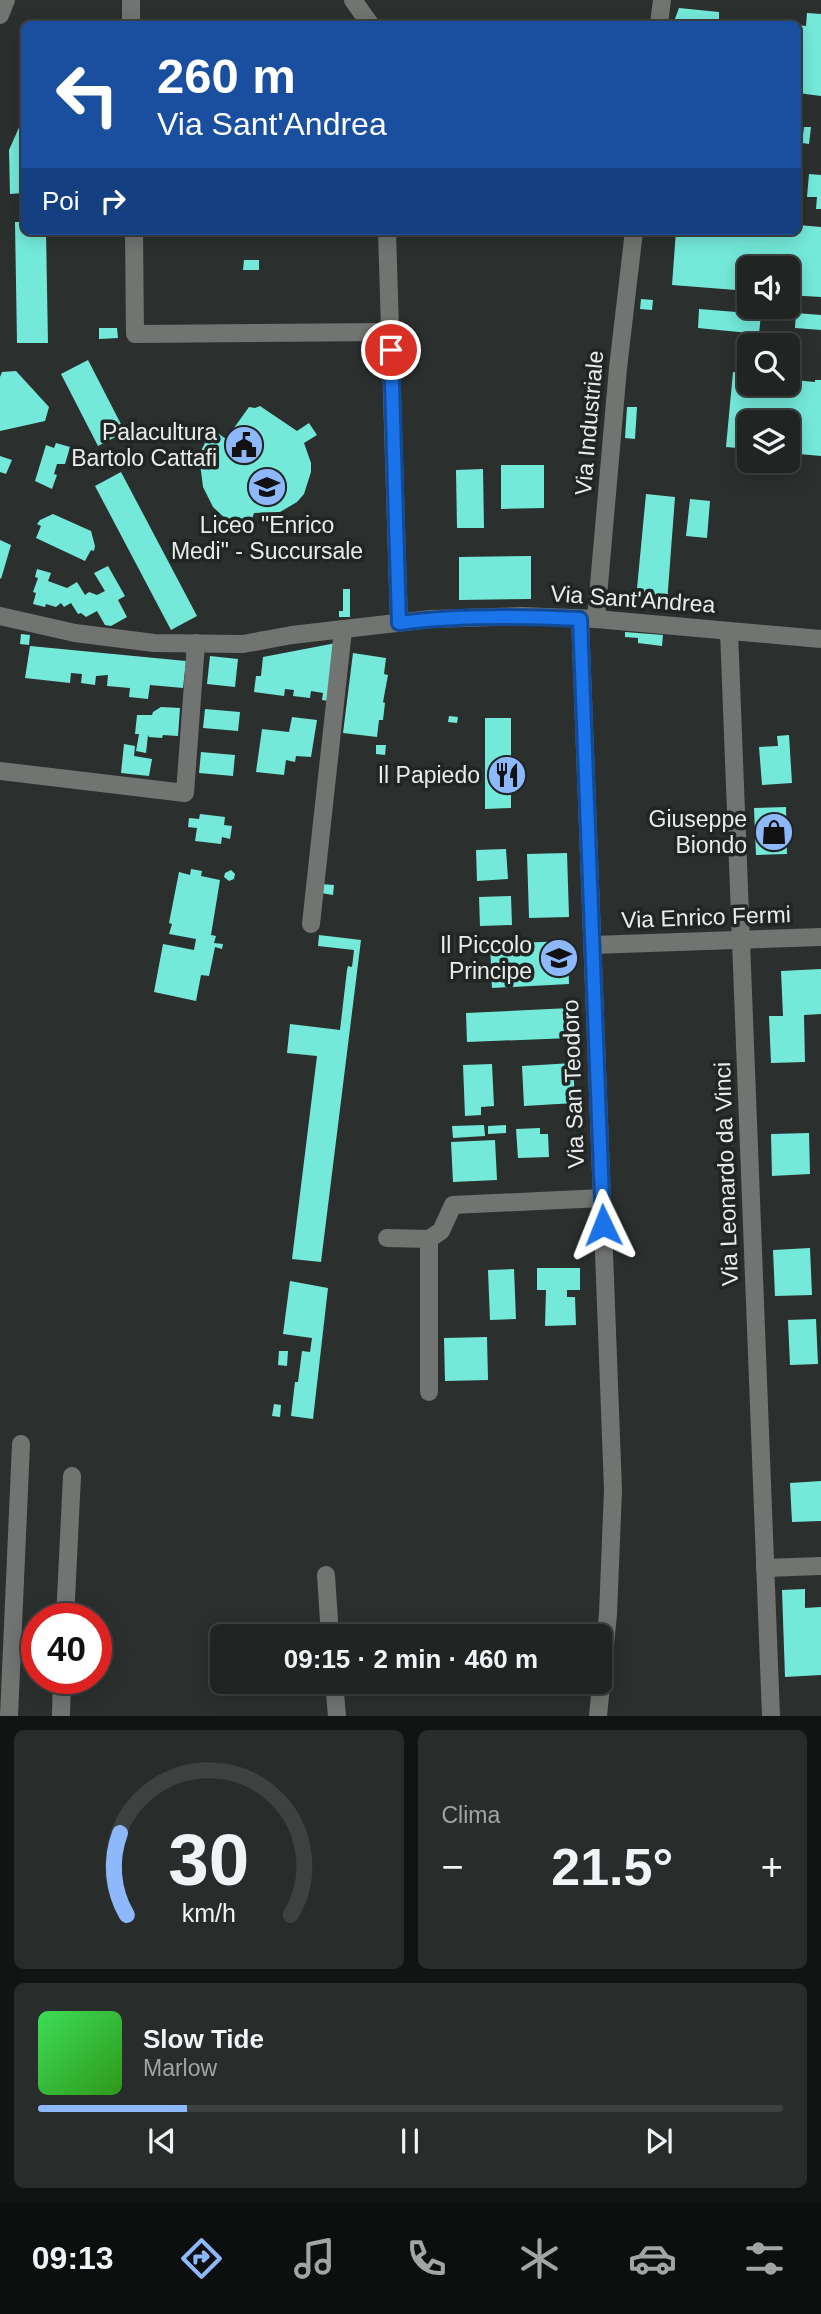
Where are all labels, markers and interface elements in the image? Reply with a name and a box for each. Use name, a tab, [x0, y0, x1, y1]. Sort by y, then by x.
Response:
icon: left	[42, 49, 133, 140]
text: 260 m	[157, 49, 296, 103]
text: Via Sant'Andrea	[157, 106, 387, 142]
icon: right	[94, 182, 132, 220]
text: Poi	[42, 186, 80, 216]
map controls	[737, 256, 800, 473]
button: sound	[737, 256, 800, 319]
pin	[361, 320, 421, 380]
icon: arrive	[372, 331, 410, 369]
button: search	[737, 333, 800, 396]
street label: Via Industriale	[570, 349, 608, 497]
button: layers	[737, 410, 800, 473]
place label: Palacultura Bartolo Cattafi	[71, 419, 217, 471]
public building icon: Palacultura Bartolo Cattafi	[223, 424, 265, 466]
school or university icon: Liceo "Enrico Medi" - Succursale	[246, 466, 288, 508]
place label: Liceo "Enrico Medi" - Succursale	[171, 512, 363, 564]
street label: Via Sant'Andrea	[550, 580, 716, 618]
restaurant icon: Il Papiedo	[486, 754, 528, 796]
place label: Il Papiedo	[378, 762, 480, 788]
place label: Giuseppe Biondo	[649, 806, 747, 858]
shop icon: Giuseppe Biondo	[753, 811, 795, 853]
street label: Via Enrico Fermi	[621, 901, 791, 933]
place label: Il Piccolo Principe	[440, 932, 532, 984]
school or university icon: Il Piccolo Principe	[538, 937, 580, 979]
street label: Via San Teodoro	[557, 999, 589, 1169]
street label: Via Leonardo da Vinci	[709, 1062, 743, 1286]
position arrow	[566, 1188, 640, 1262]
speed limit sign: 40	[21, 1603, 112, 1694]
text: 09:15 · 2 min · 460 m	[284, 1644, 538, 1674]
text: Clima	[442, 1802, 500, 1828]
text: 30	[168, 1820, 249, 1901]
text: 21.5°	[551, 1838, 673, 1896]
text: −	[442, 1846, 464, 1888]
text: +	[761, 1846, 783, 1888]
text: km/h	[182, 1899, 236, 1927]
text: Slow Tide	[143, 2024, 264, 2054]
text: Marlow	[143, 2055, 217, 2081]
icon: previous	[143, 2122, 181, 2160]
icon: pause	[391, 2122, 429, 2160]
icon: next	[640, 2122, 678, 2160]
icon: directions	[177, 2234, 226, 2283]
icon: music	[290, 2234, 339, 2283]
icon: phone	[402, 2234, 451, 2283]
icon: climate	[515, 2234, 564, 2283]
icon: car	[628, 2234, 677, 2283]
icon: filters	[740, 2234, 789, 2283]
text: 09:13	[32, 2240, 114, 2276]

